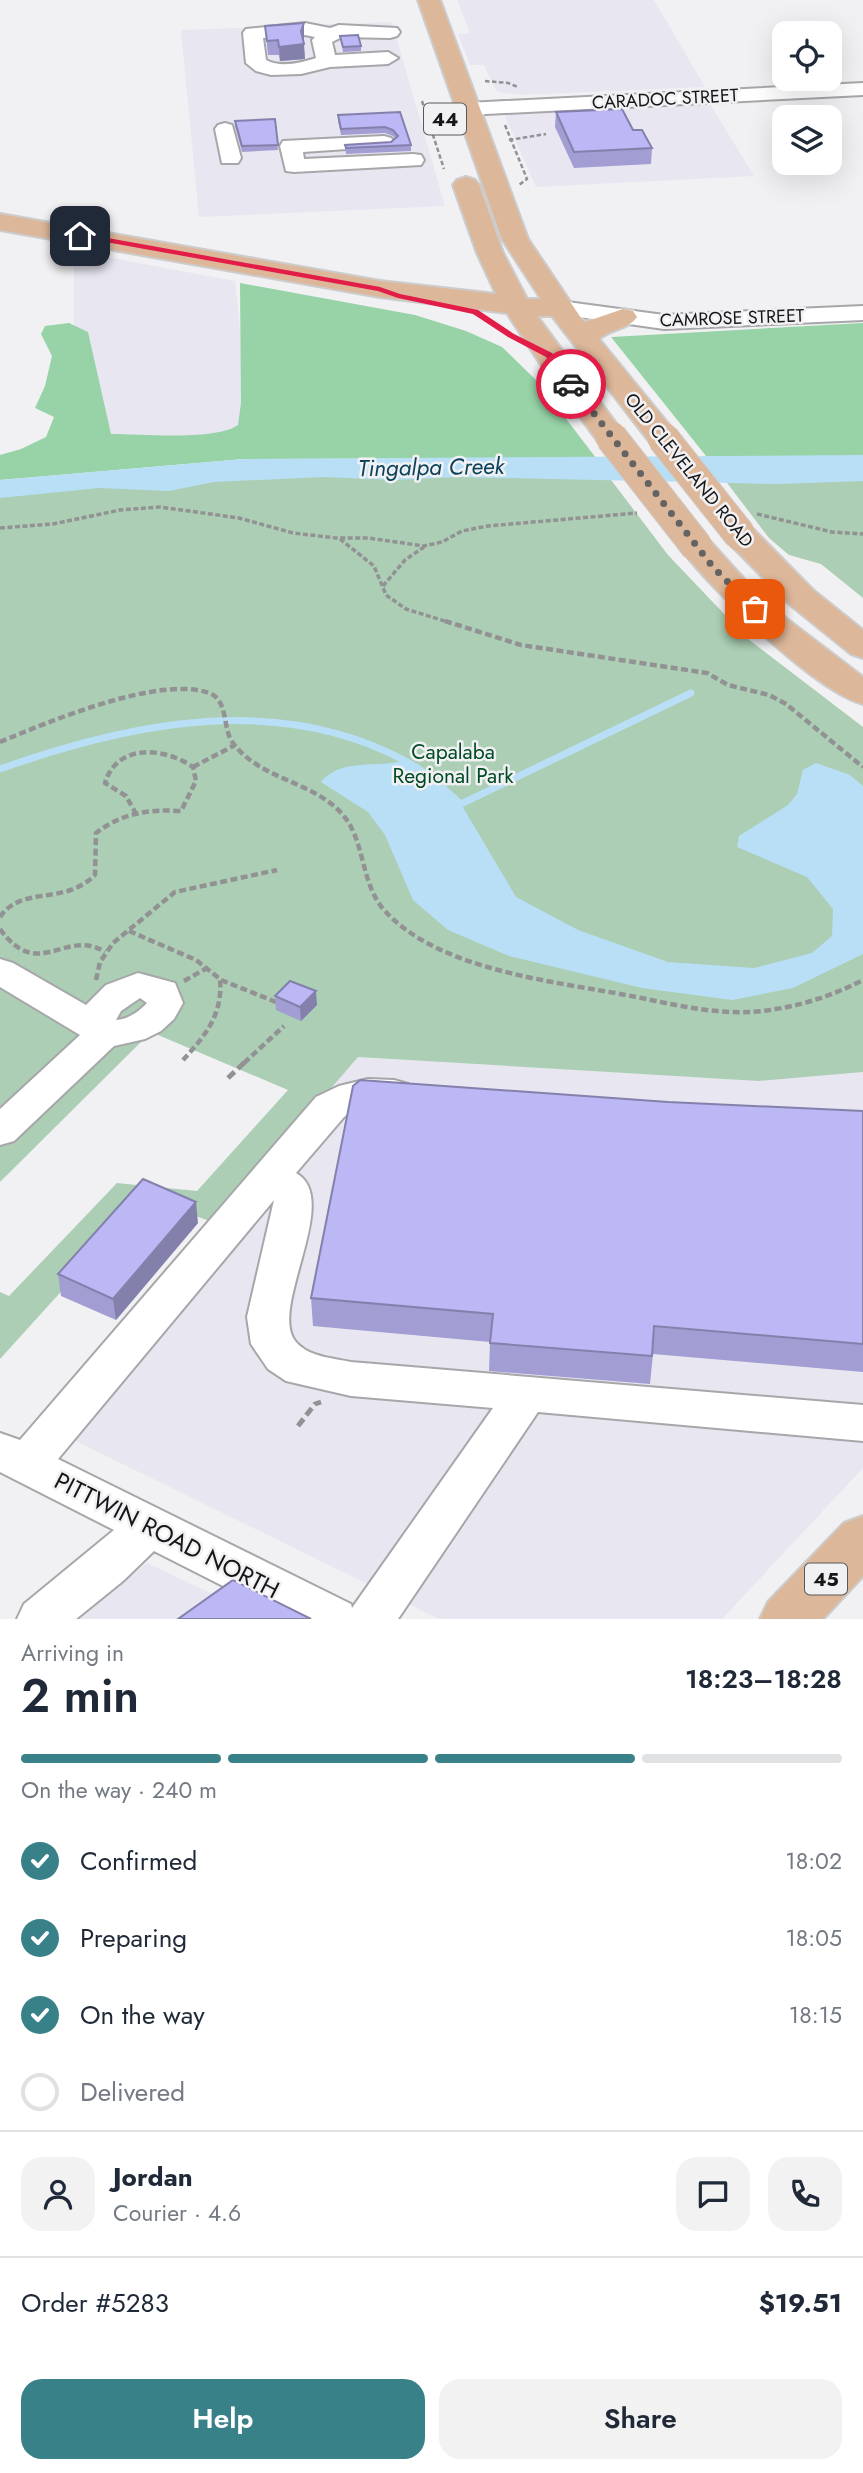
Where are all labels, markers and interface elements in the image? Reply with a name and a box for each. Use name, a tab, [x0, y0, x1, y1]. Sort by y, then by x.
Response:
map controls	[772, 21, 842, 175]
button: locate	[772, 21, 842, 91]
street label: CARADOC STREET	[591, 82, 739, 116]
road number: 44	[424, 104, 466, 134]
button: layers	[772, 105, 842, 175]
pin	[50, 206, 110, 266]
icon: home	[61, 217, 99, 255]
street label: CAMROSE STREET	[659, 302, 805, 334]
courier	[536, 349, 606, 419]
icon: car	[552, 365, 590, 403]
street label: OLD CLEVELAND ROAD	[618, 387, 760, 553]
water label: Tingalpa Creek	[358, 449, 506, 485]
pin	[725, 579, 785, 639]
icon: bag	[736, 590, 774, 628]
park label: Capalaba Regional Park	[392, 737, 514, 791]
street label: PITTWIN ROAD NORTH	[48, 1463, 286, 1607]
road number: 45	[805, 1564, 847, 1595]
text: Arriving in	[21, 1636, 124, 1670]
text: 18:23–18:28	[685, 1660, 842, 1698]
text: 2 min	[21, 1663, 139, 1729]
text: On the way · 240 m	[21, 1773, 217, 1807]
icon: check	[21, 1842, 59, 1880]
text: Confirmed	[80, 1842, 197, 1880]
text: 18:02	[785, 1844, 842, 1878]
icon: check	[21, 1919, 59, 1957]
text: Preparing	[80, 1919, 187, 1957]
text: 18:05	[785, 1921, 842, 1955]
icon: check	[21, 1996, 59, 2034]
text: On the way	[80, 1996, 205, 2034]
text: 18:15	[789, 1998, 842, 2032]
text: Delivered	[80, 2073, 185, 2111]
button: person	[21, 2157, 95, 2231]
button: chat	[676, 2157, 750, 2231]
button: phone	[768, 2157, 842, 2231]
text: Jordan	[113, 2158, 193, 2196]
text: Courier · 4.6	[113, 2196, 241, 2230]
text: Order #5283	[21, 2284, 169, 2322]
text: $19.51	[759, 2284, 842, 2322]
button: Help	[21, 2379, 425, 2459]
button: Share	[439, 2379, 842, 2459]

